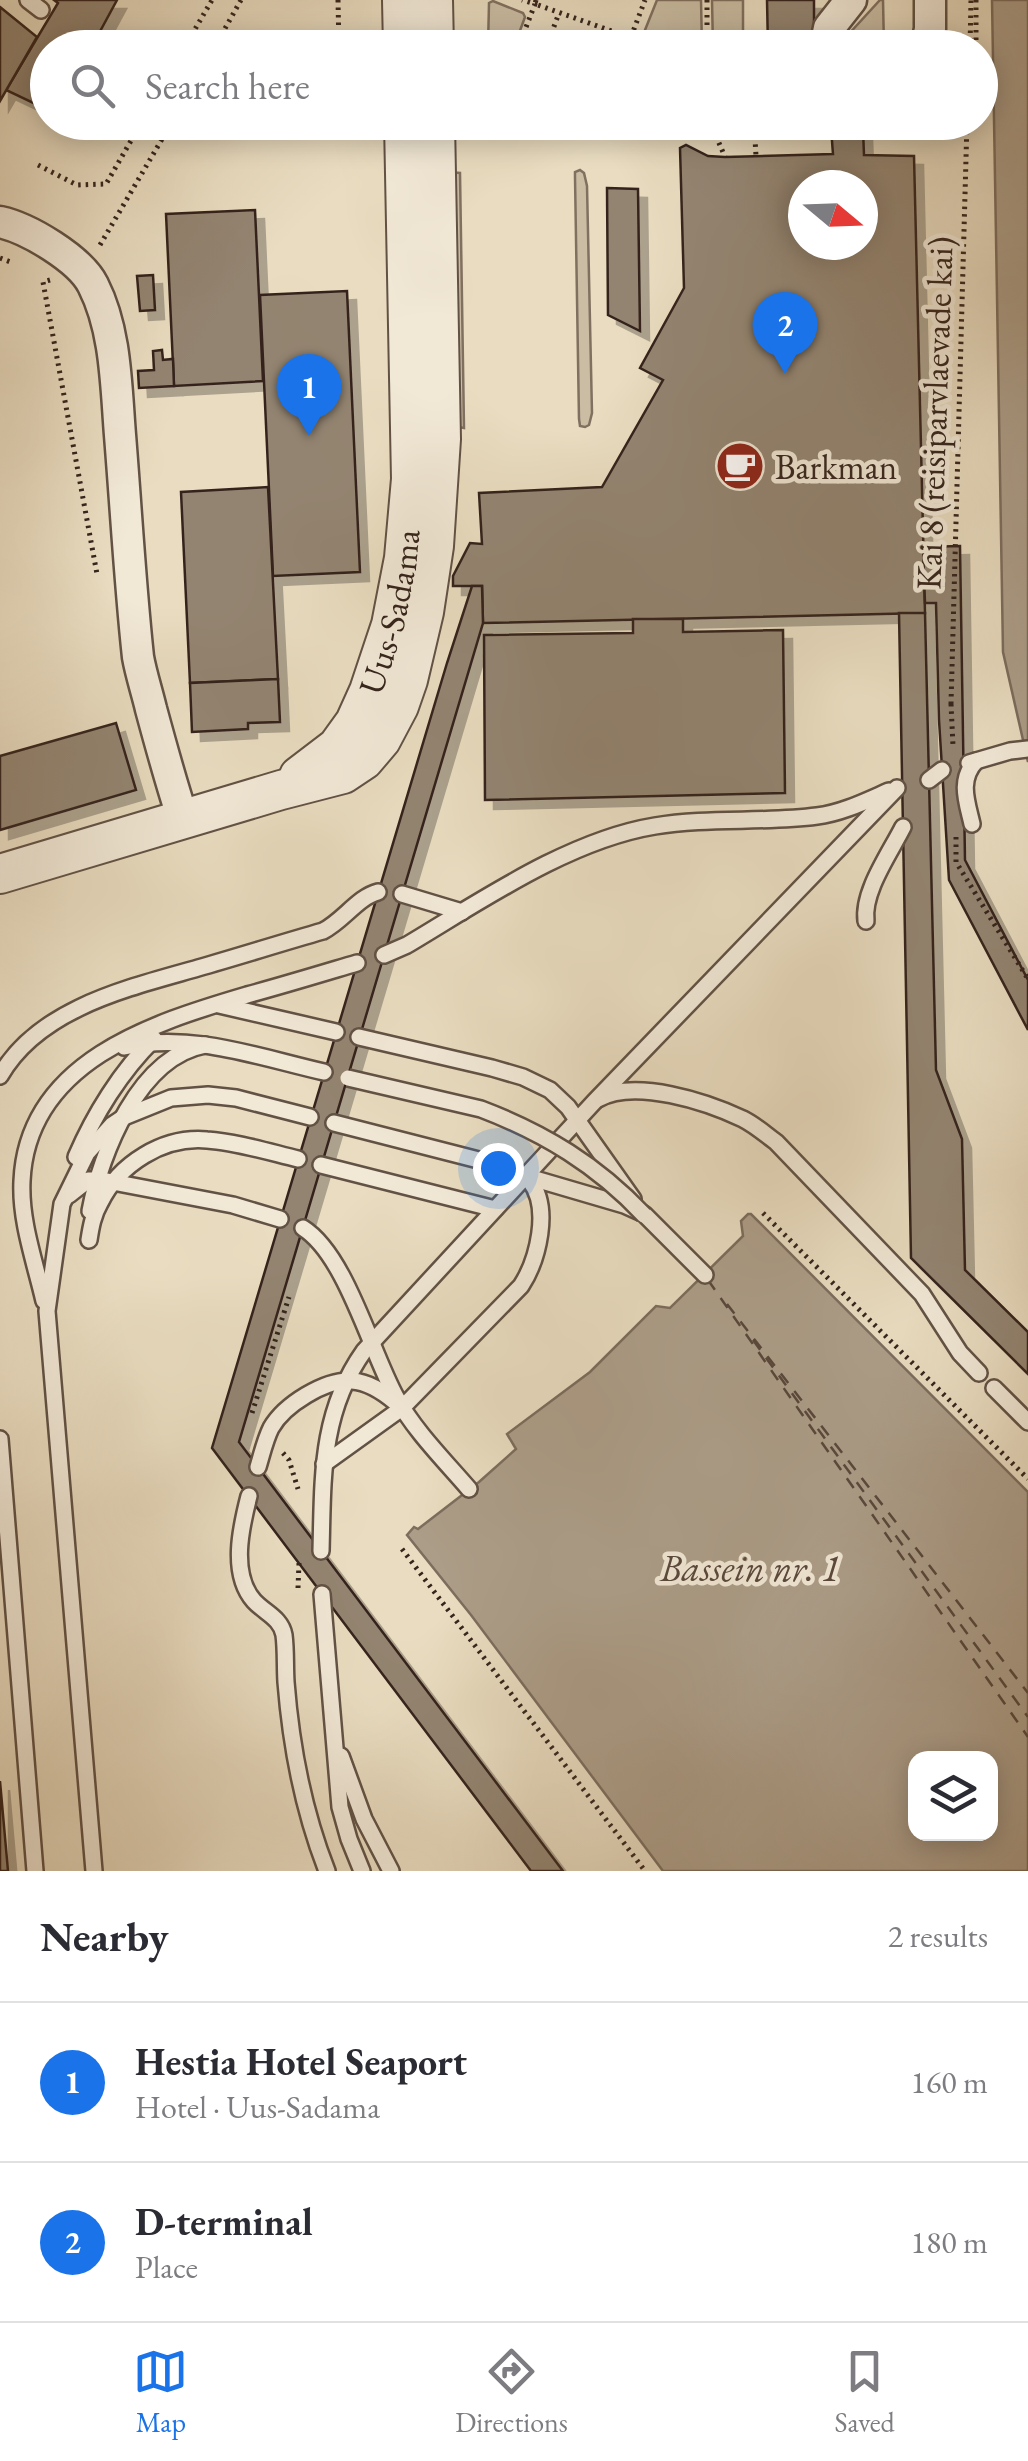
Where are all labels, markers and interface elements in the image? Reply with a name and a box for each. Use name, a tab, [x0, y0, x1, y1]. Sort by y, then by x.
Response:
search box	[30, 30, 998, 140]
icon: search	[65, 58, 120, 113]
text: Search here	[145, 61, 310, 110]
north arrow	[788, 170, 878, 260]
street label: Kai 8 (reisiparvlaevade kai)	[905, 236, 963, 590]
pin: 2	[752, 292, 818, 374]
pin: 1	[276, 354, 342, 436]
cafe icon: Barkman	[714, 440, 766, 492]
place label: Barkman	[775, 444, 897, 489]
street label: Uus-Sadama	[347, 527, 429, 700]
your location	[473, 1143, 524, 1194]
water label: Bassein nr. 1	[659, 1543, 840, 1592]
map controls	[908, 1751, 998, 1841]
button: layers	[908, 1751, 998, 1841]
text: Nearby	[40, 1909, 169, 1964]
text: 2 results	[888, 1915, 988, 1957]
text: Hestia Hotel Seaport	[135, 2037, 467, 2086]
text: 1	[64, 2061, 81, 2103]
text: 160 m	[911, 2061, 988, 2103]
text: Hotel · Uus-Sadama	[135, 2086, 380, 2128]
text: D-terminal	[135, 2197, 313, 2246]
text: 2	[64, 2221, 81, 2263]
text: 180 m	[911, 2221, 988, 2263]
text: Place	[135, 2246, 198, 2288]
tab: Map	[133, 2344, 188, 2440]
tab: Directions	[455, 2344, 568, 2440]
tab: Saved	[835, 2344, 895, 2440]

